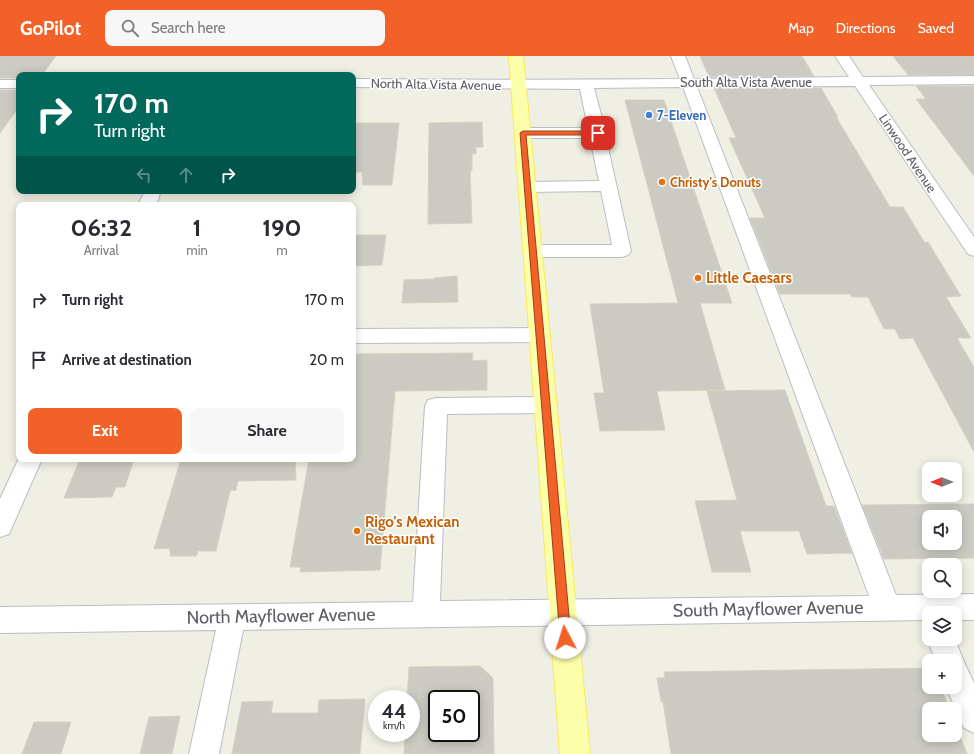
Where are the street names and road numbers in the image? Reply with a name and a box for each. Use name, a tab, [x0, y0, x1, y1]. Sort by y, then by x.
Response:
street label: South Alta Vista Avenue	[680, 74, 812, 90]
street label: North Alta Vista Avenue	[371, 75, 502, 93]
street label: Linwood Avenue	[876, 111, 940, 196]
street label: South Mayflower Avenue	[673, 596, 863, 622]
street label: North Mayflower Avenue	[186, 603, 376, 629]

